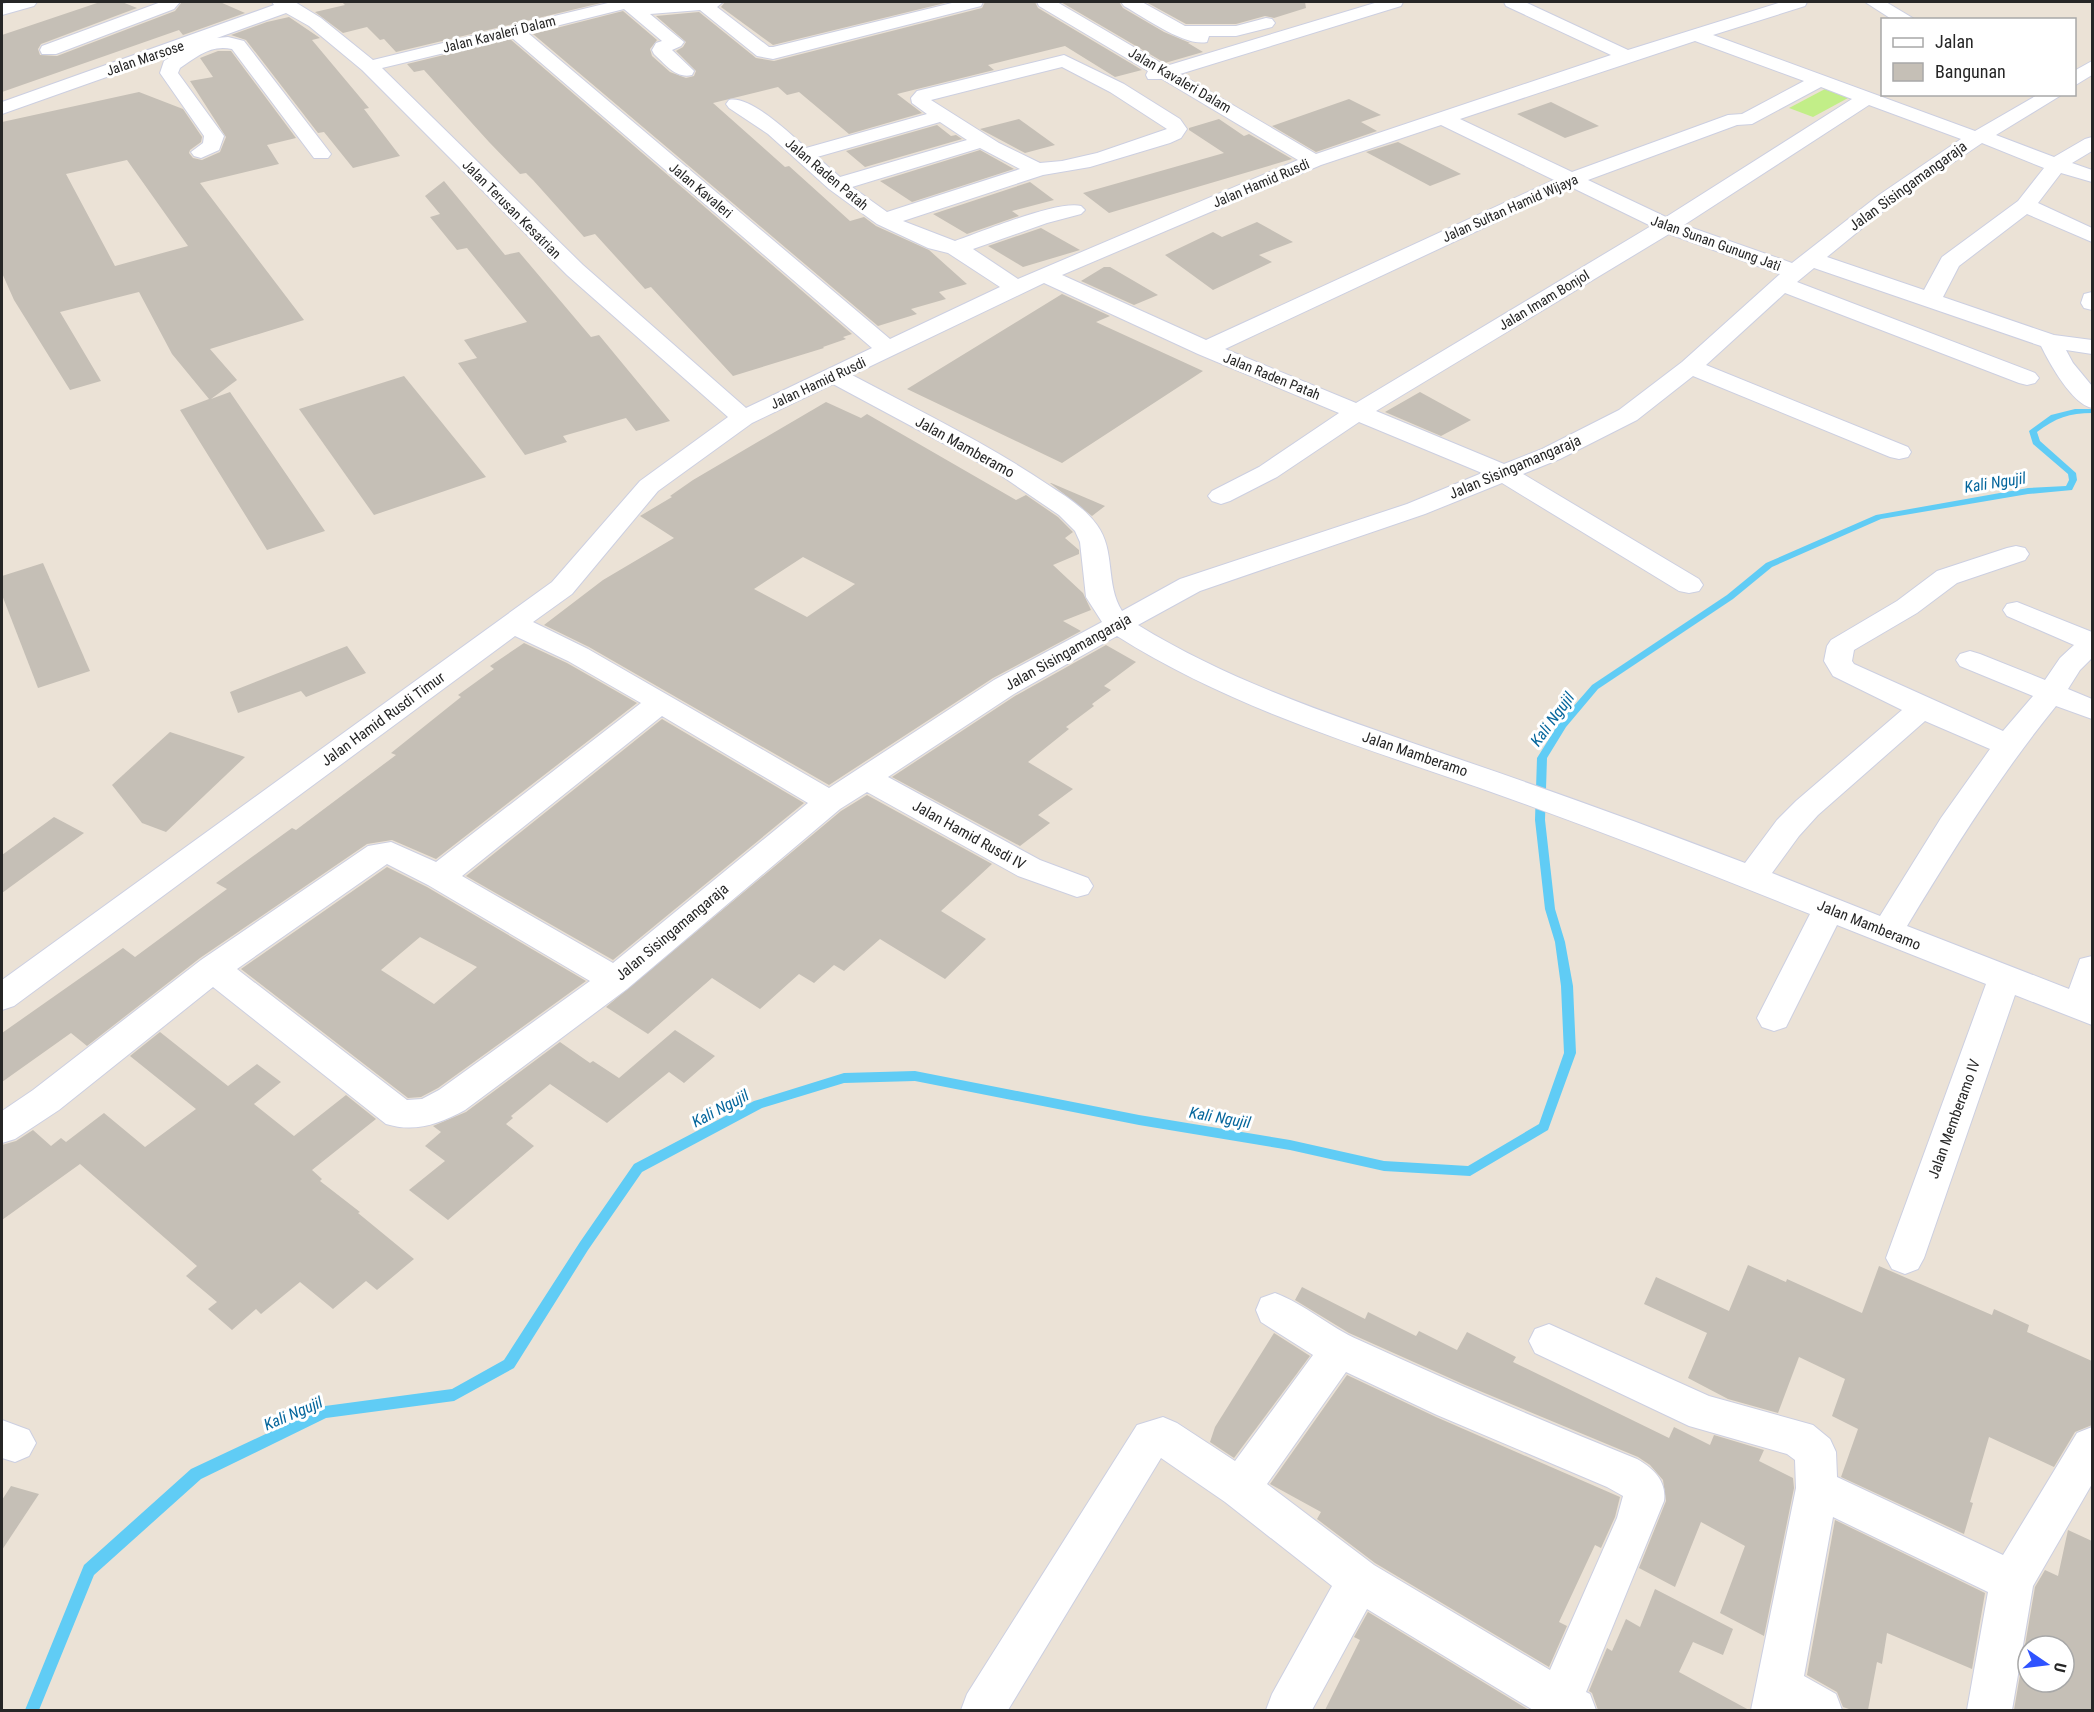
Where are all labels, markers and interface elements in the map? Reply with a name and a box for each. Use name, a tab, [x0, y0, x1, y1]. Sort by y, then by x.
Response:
street label: Jalan Kavaleri Dalam	[441, 12, 557, 56]
legend	[1881, 18, 2076, 96]
text: Jalan	[1935, 31, 1974, 52]
street label: Jalan Marsose	[104, 37, 186, 79]
street label: Jalan Kavaleri Dalam	[1126, 44, 1234, 116]
text: Bangunan	[1935, 61, 2006, 82]
street label: Jalan Raden Patah	[782, 135, 872, 213]
street label: Jalan Sisingamangaraja	[1845, 137, 1971, 235]
street label: Jalan Hamid Rusdi	[1210, 155, 1312, 211]
street label: Jalan Terusan Kesatrian	[459, 156, 565, 262]
street label: Jalan Kavaleri	[666, 159, 736, 221]
street label: Jalan Sultan Hamid Wijaya	[1440, 171, 1580, 245]
street label: Jalan Sunan Gunung Jati	[1649, 212, 1783, 274]
street label: Jalan Imam Bonjol	[1496, 267, 1592, 333]
street label: Jalan Raden Patah	[1221, 349, 1323, 403]
street label: Jalan Hamid Rusdi	[768, 354, 868, 412]
street label: Jalan Mamberamo	[912, 412, 1018, 482]
street label: Jalan Sisingamangaraja	[1446, 431, 1584, 503]
water label: Kali Ngujil	[1963, 468, 2028, 497]
street label: Jalan Sisingamangaraja	[1002, 610, 1134, 694]
street label: Jalan Hamid Rusdi Timur	[318, 668, 449, 770]
water label: Kali Ngujil	[1526, 688, 1579, 750]
street label: Jalan Mamberamo	[1360, 728, 1470, 780]
street label: Jalan Hamid Rusdi IV	[909, 796, 1029, 874]
street label: Jalan Sisingamangaraja	[612, 880, 732, 984]
street label: Jalan Mamberamo	[1814, 896, 1924, 954]
street label: Jalan Memberamo IV	[1924, 1056, 1984, 1181]
water label: Kali Ngujil	[688, 1085, 752, 1131]
water label: Kali Ngujil	[1188, 1103, 1253, 1132]
water label: Kali Ngujil	[261, 1392, 326, 1434]
north arrow	[2016, 1634, 2076, 1694]
text: U	[2050, 1661, 2070, 1674]

